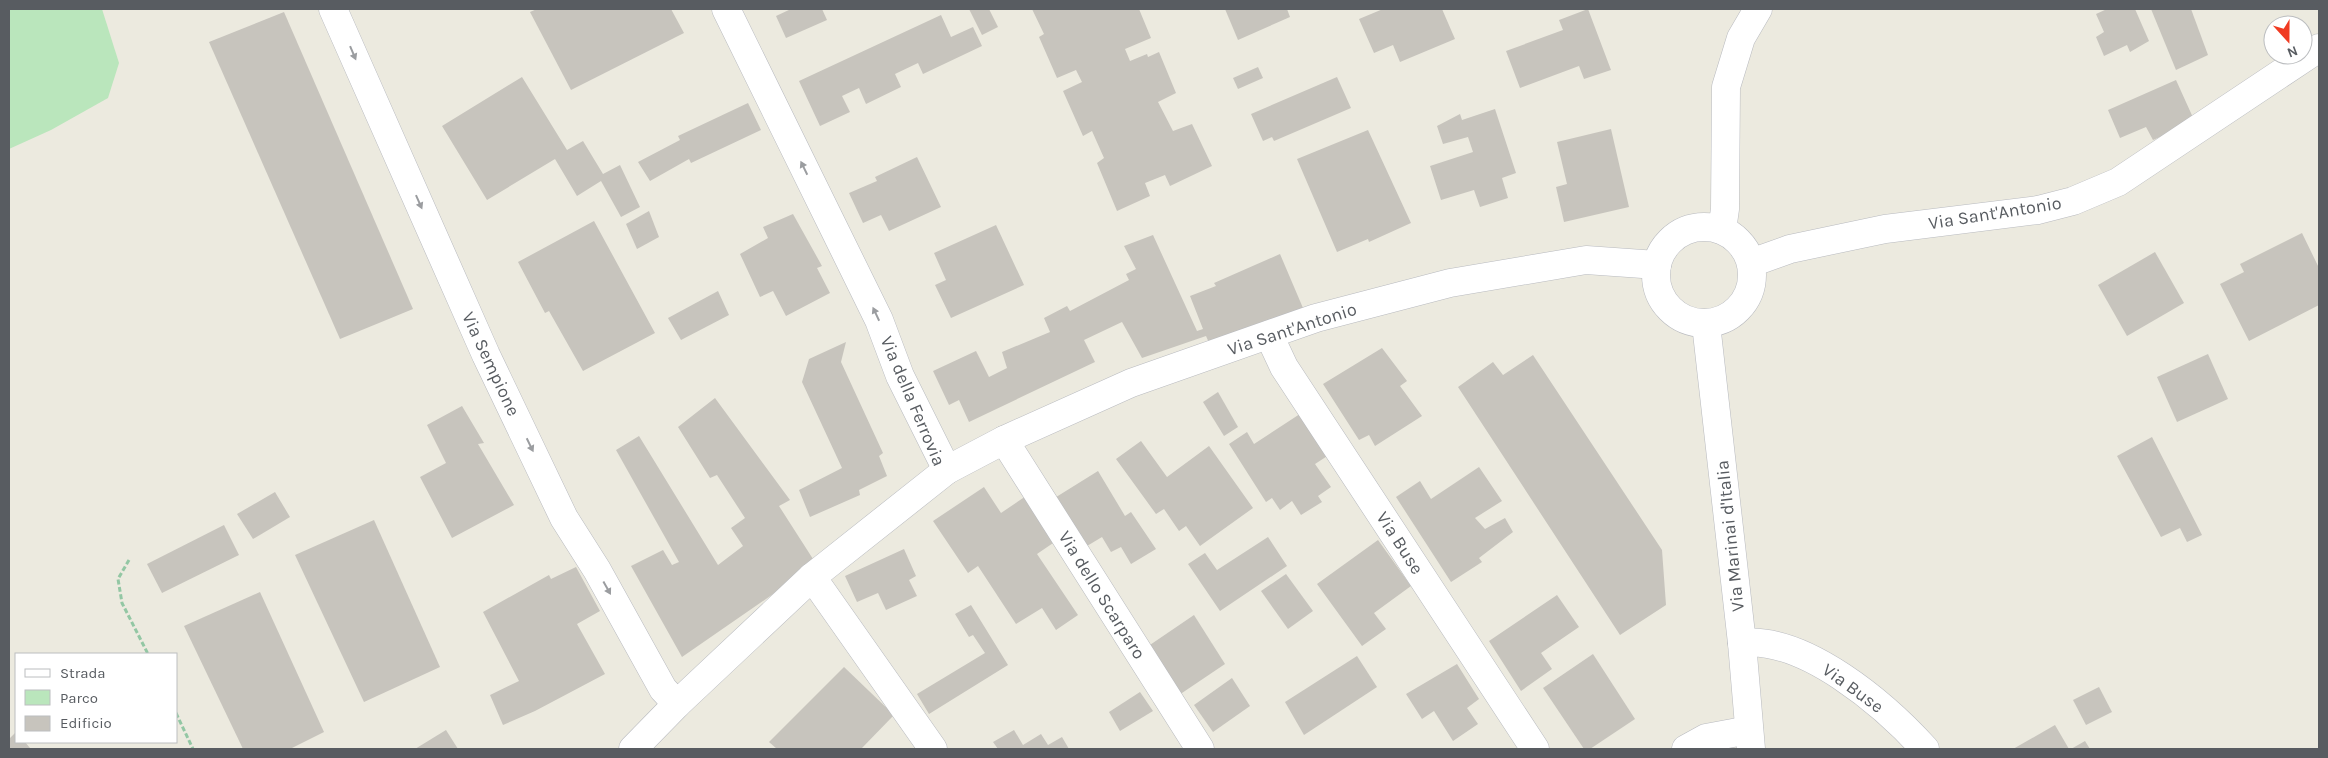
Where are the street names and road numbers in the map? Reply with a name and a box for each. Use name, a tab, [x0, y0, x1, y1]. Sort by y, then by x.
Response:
street label: Via Sant'Antonio	[1927, 192, 2063, 234]
street label: Via Sant'Antonio	[1225, 298, 1359, 360]
street label: Via Sempione	[457, 308, 525, 420]
street label: Via della Ferrovia	[876, 333, 950, 469]
street label: Via Marinai d'Italia	[1711, 459, 1749, 613]
street label: Via Buse	[1372, 507, 1428, 579]
street label: Via dello Scarparo	[1054, 527, 1150, 663]
street label: Via Buse	[1818, 658, 1888, 718]

